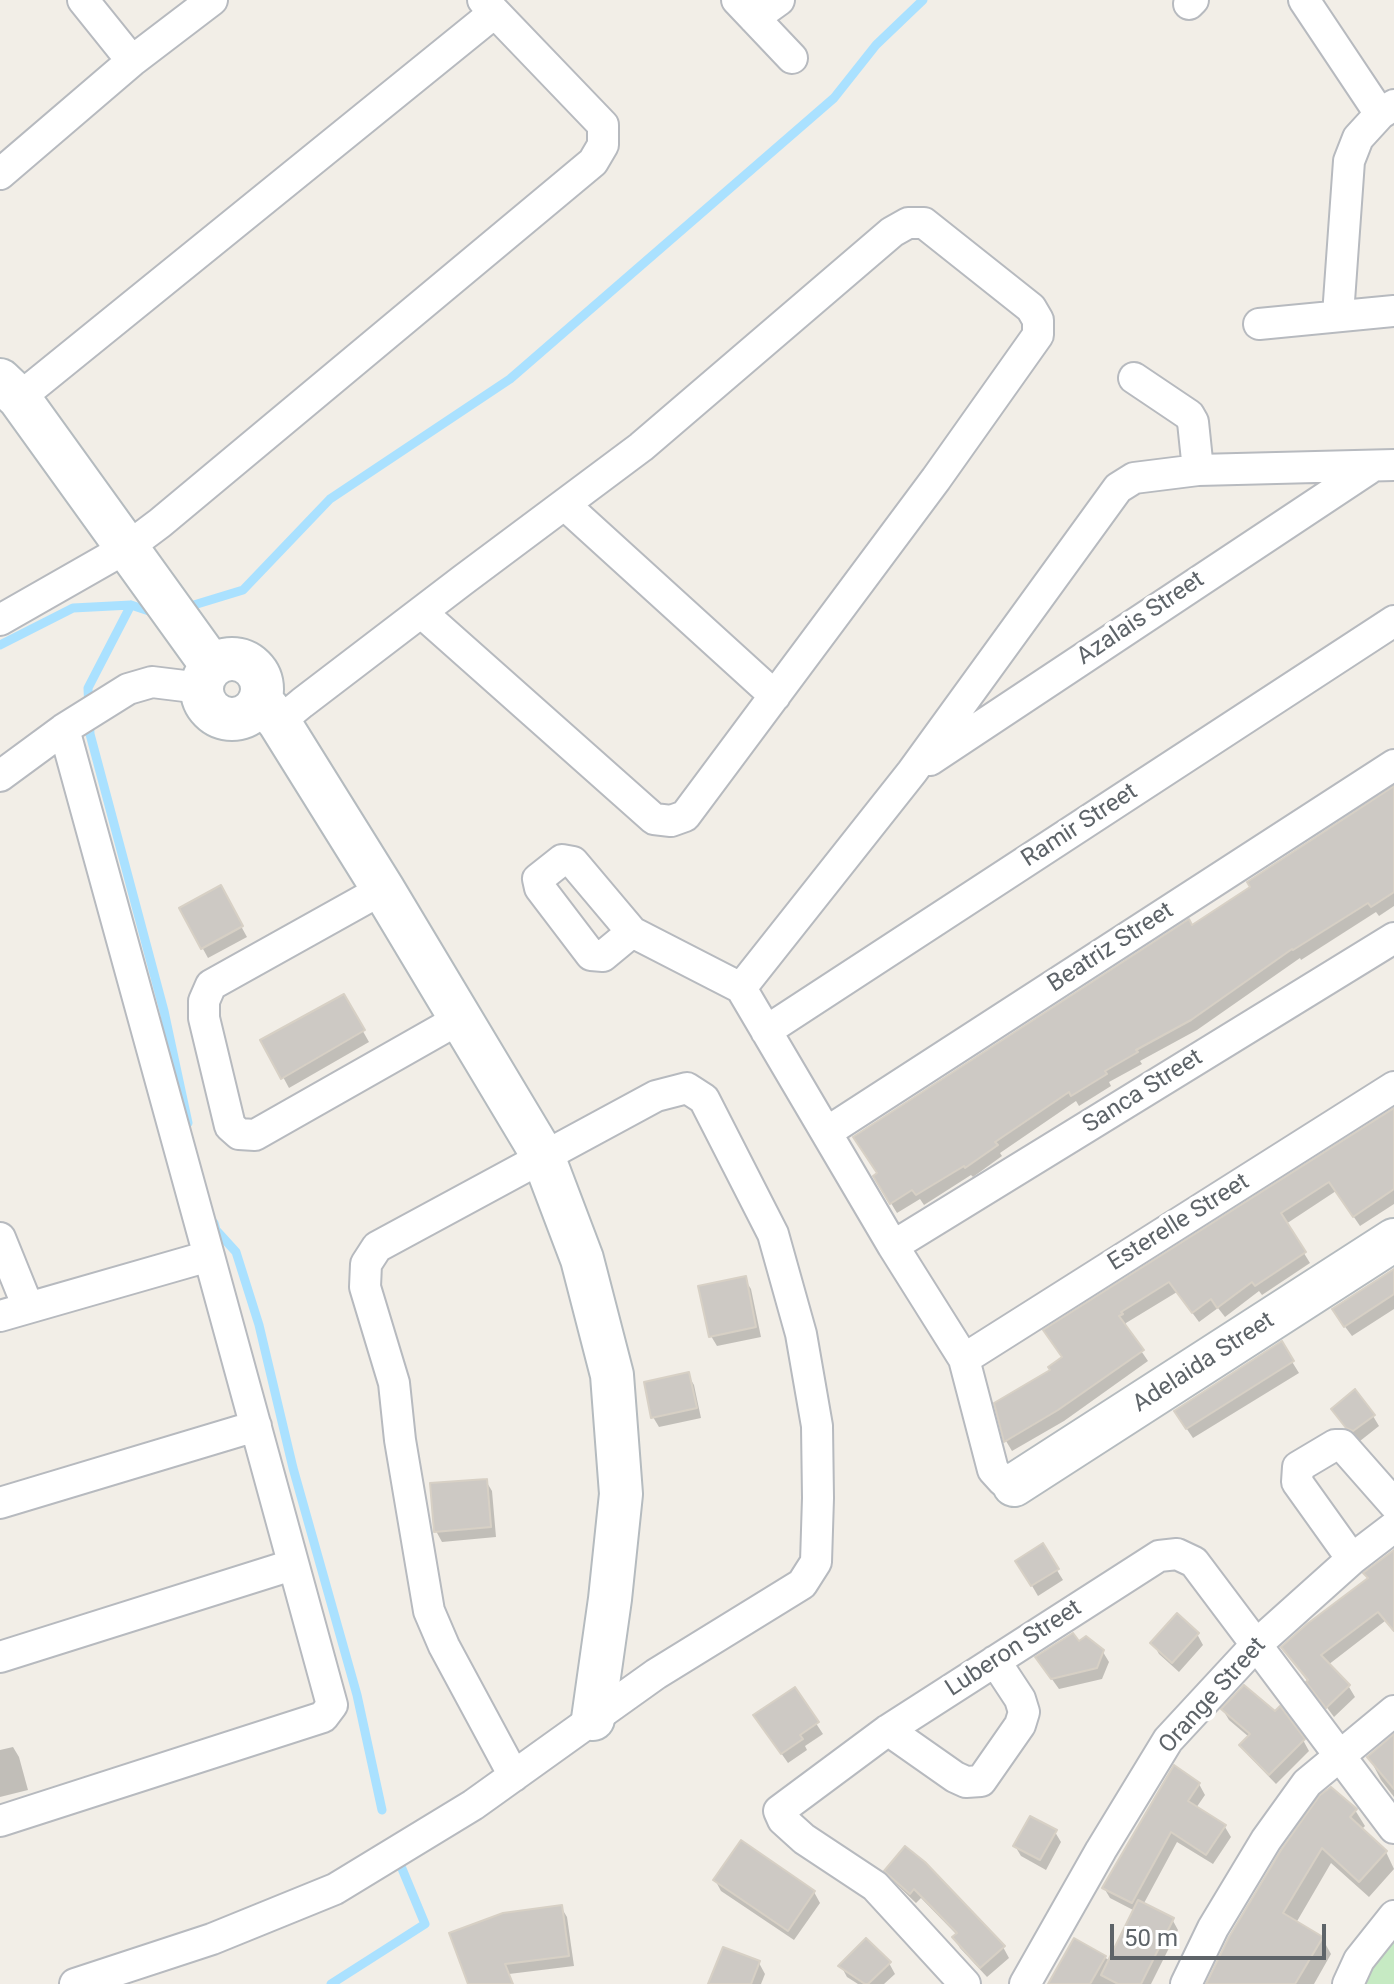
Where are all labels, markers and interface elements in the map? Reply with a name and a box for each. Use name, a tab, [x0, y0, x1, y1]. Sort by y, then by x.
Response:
street label: Azalais Street	[1072, 566, 1210, 672]
street label: Ramir Street	[1017, 778, 1143, 874]
street label: Beatriz Street	[1043, 897, 1179, 999]
street label: Sanca Street	[1078, 1044, 1208, 1140]
street label: Esterelle Street	[1103, 1168, 1255, 1278]
street label: Adelaida Street	[1128, 1307, 1280, 1419]
street label: Luberon Street	[941, 1594, 1087, 1704]
street label: Orange Street	[1153, 1632, 1273, 1760]
scale bar	[1114, 1908, 1330, 1958]
text: 50 m	[1124, 1924, 1178, 1952]

